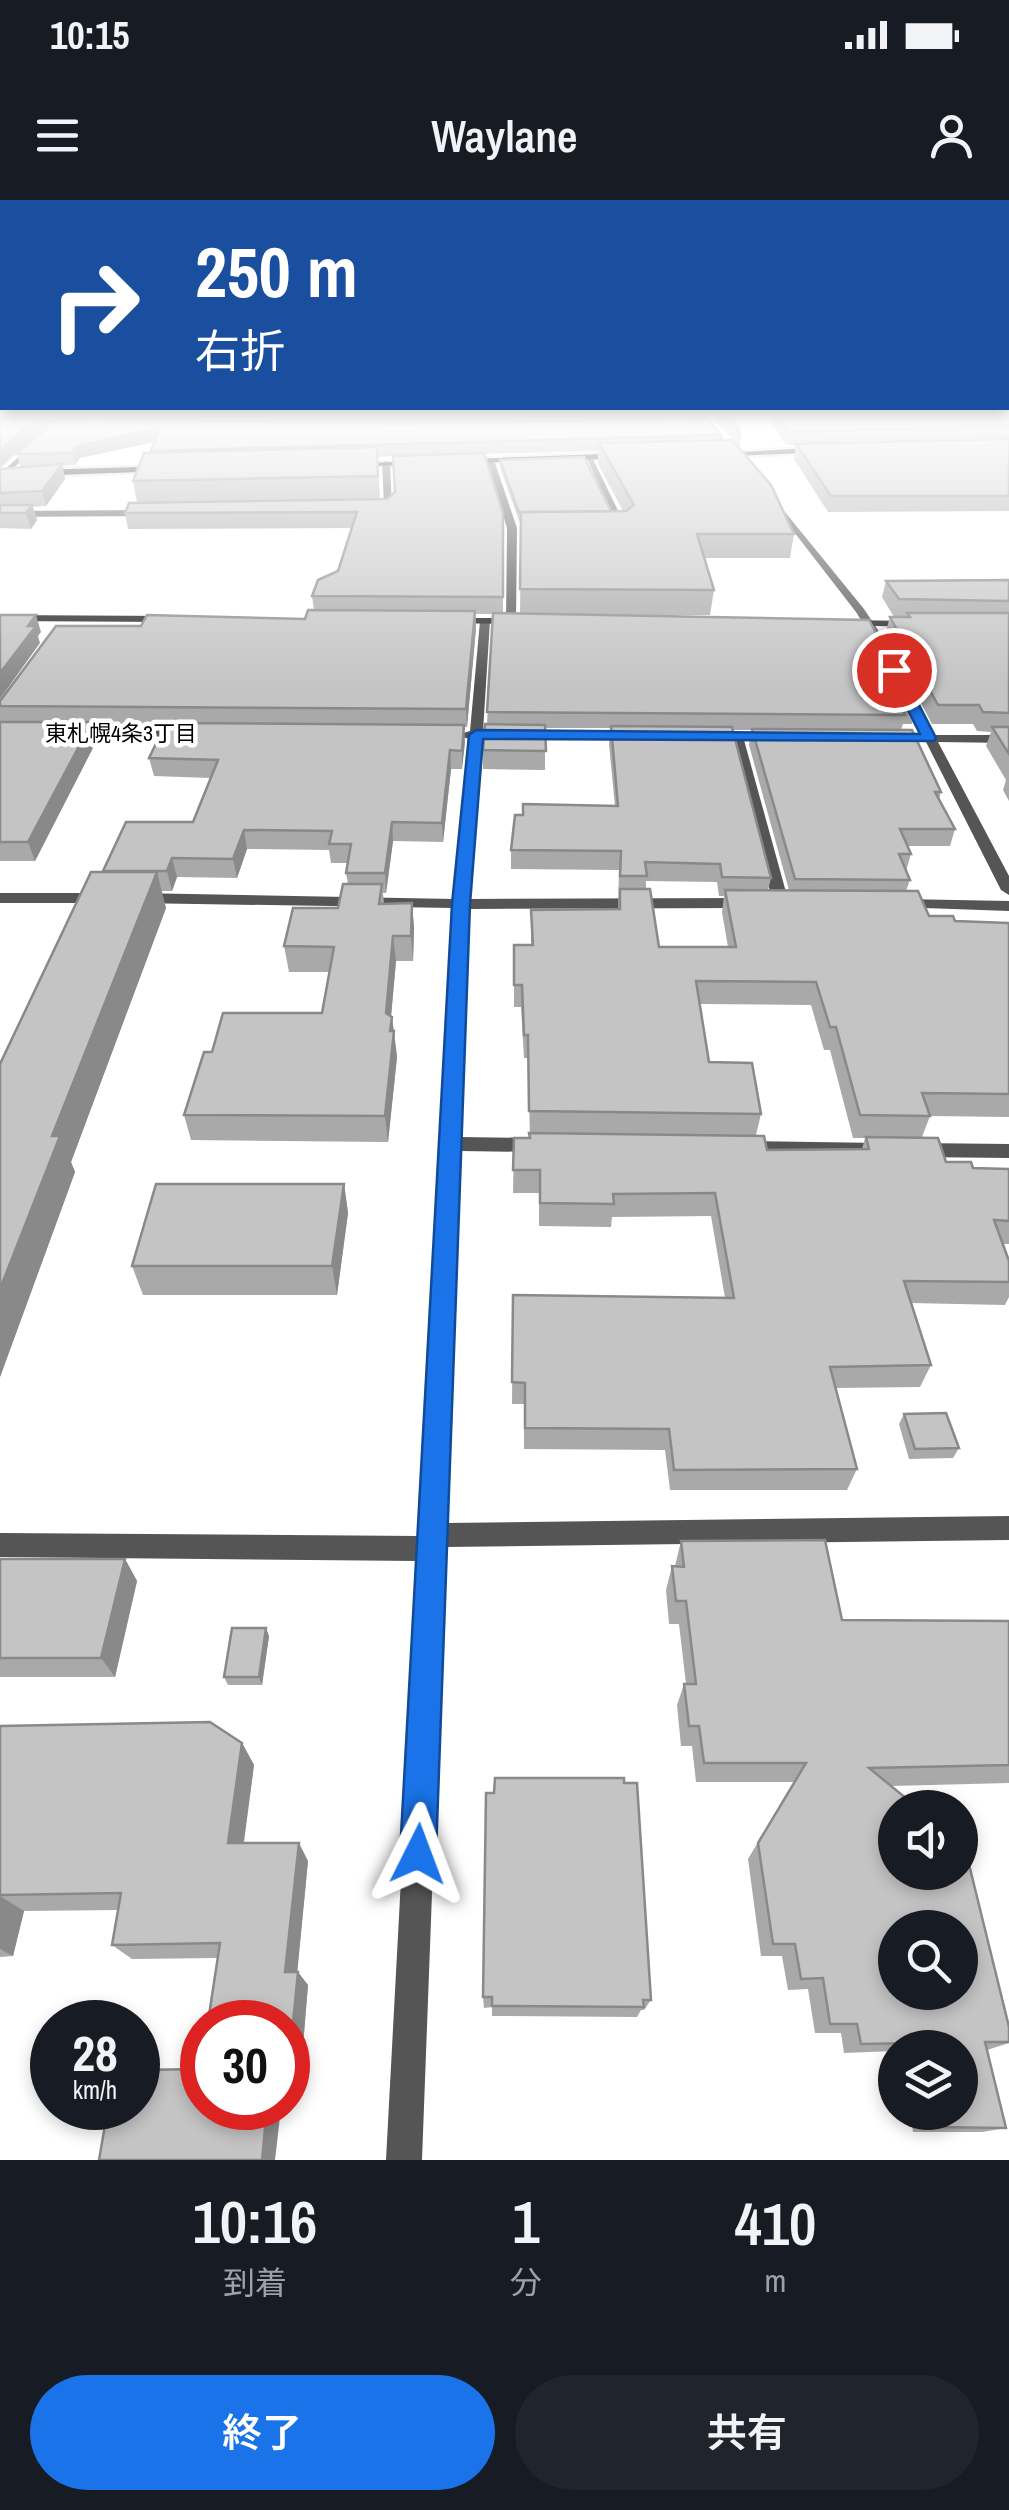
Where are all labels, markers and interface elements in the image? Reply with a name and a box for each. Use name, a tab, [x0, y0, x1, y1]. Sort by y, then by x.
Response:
text: 10:15	[50, 10, 130, 61]
text: Waylane	[431, 105, 578, 166]
icon: menu	[30, 108, 85, 163]
icon: person	[924, 108, 979, 163]
text: 250 m	[195, 225, 358, 319]
icon: right	[30, 240, 160, 370]
text: 右折	[195, 320, 285, 381]
pin	[852, 628, 937, 713]
icon: arrive	[867, 643, 922, 698]
district label: 東札幌4条3丁目	[45, 718, 197, 748]
map controls	[878, 1790, 978, 2130]
button: sound	[878, 1790, 978, 1890]
position arrow	[366, 1802, 470, 1906]
button: search	[878, 1910, 978, 2010]
speed limit sign: 30	[180, 2000, 310, 2130]
text: 28	[72, 2019, 118, 2087]
button: layers	[878, 2030, 978, 2130]
text: km/h	[73, 2073, 117, 2107]
text: 10:16	[192, 2181, 317, 2262]
text: 1	[512, 2181, 540, 2262]
text: 410	[734, 2183, 816, 2264]
text: m	[765, 2259, 786, 2302]
text: 到着	[223, 2261, 287, 2304]
text: 分	[510, 2261, 542, 2304]
button: 終了	[30, 2375, 495, 2490]
button: 共有	[515, 2375, 979, 2490]

